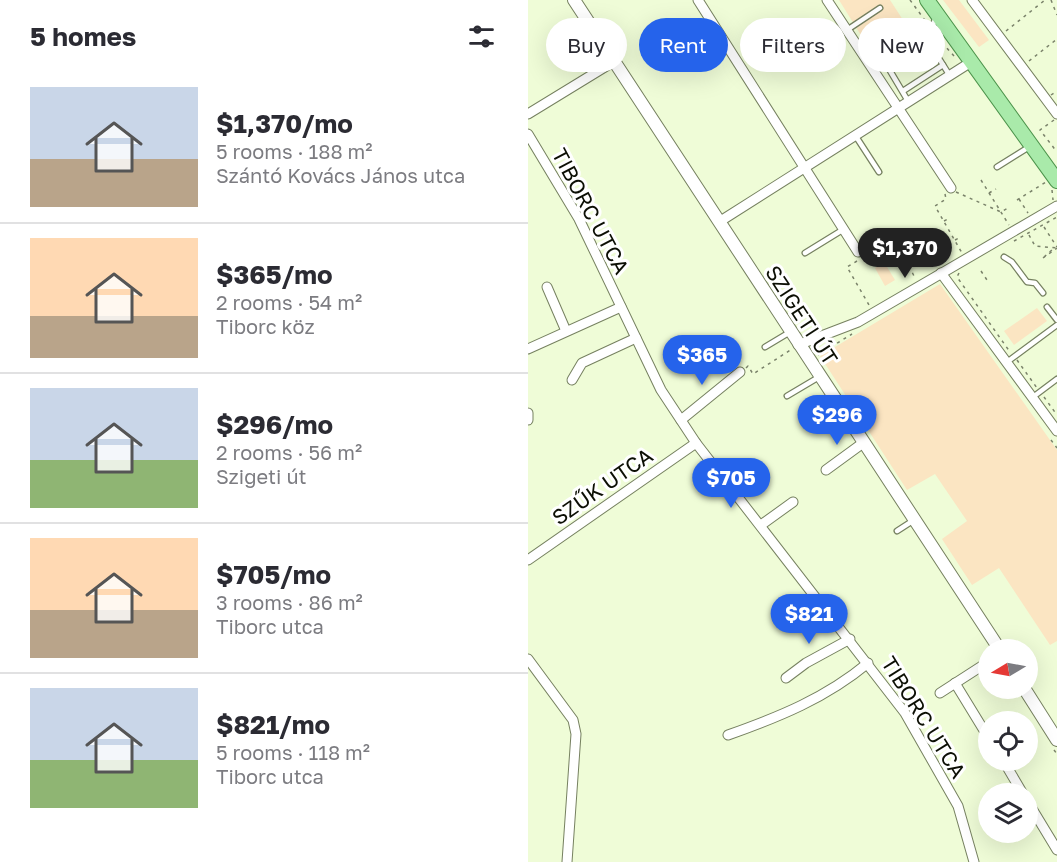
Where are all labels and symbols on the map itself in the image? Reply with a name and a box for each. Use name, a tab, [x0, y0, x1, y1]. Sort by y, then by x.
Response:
street label: TIBORC UTCA	[547, 144, 635, 278]
pin: $1,370	[856, 228, 954, 279]
street label: SZIGETI ÚT	[760, 260, 844, 370]
pin: $365	[666, 335, 738, 386]
pin: $296	[801, 395, 873, 446]
street label: SZŰK UTCA	[547, 442, 657, 530]
pin: $705	[695, 458, 767, 509]
pin: $821	[773, 594, 845, 645]
north arrow	[978, 639, 1038, 699]
street label: TIBORC UTCA	[876, 651, 972, 783]

